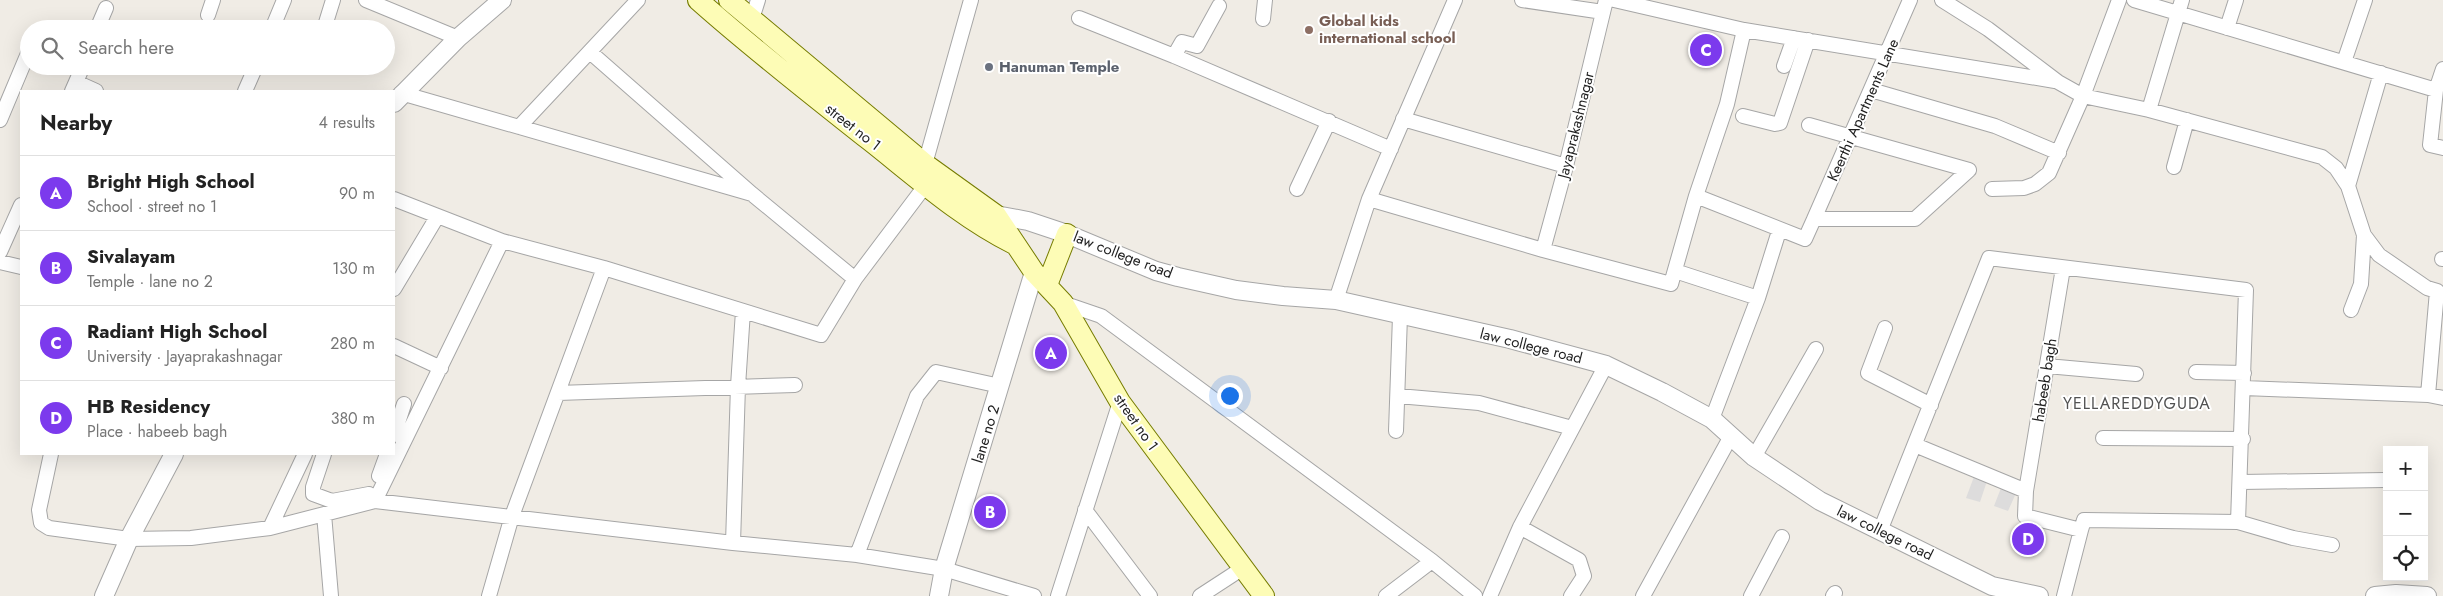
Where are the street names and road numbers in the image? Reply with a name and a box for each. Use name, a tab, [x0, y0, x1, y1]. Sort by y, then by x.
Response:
street label: Keerthi Apartments Lane	[1822, 35, 1904, 185]
street label: Jayaprakashnagar	[1552, 69, 1600, 183]
street label: street no 1	[820, 98, 886, 156]
street label: law college road	[1070, 226, 1176, 284]
street label: law college road	[1477, 323, 1585, 369]
street label: habeeb bagh	[2028, 337, 2062, 423]
street label: street no 1	[1108, 389, 1164, 455]
street label: lane no 2	[967, 402, 1005, 466]
street label: law college road	[1833, 500, 1937, 566]

